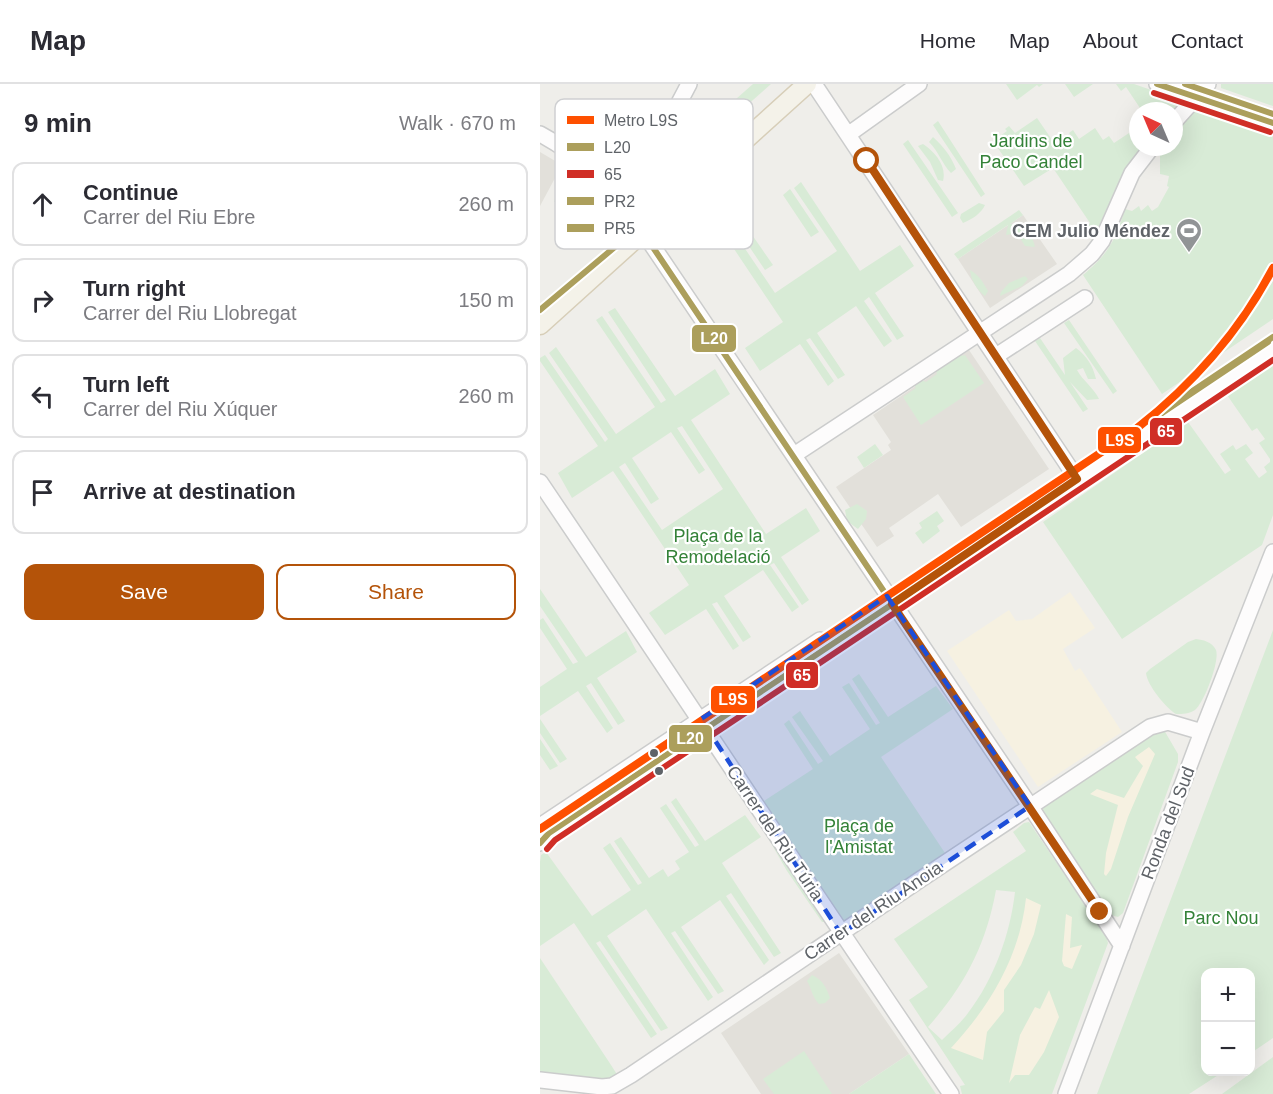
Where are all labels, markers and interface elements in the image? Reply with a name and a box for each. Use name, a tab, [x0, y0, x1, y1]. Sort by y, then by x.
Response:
text: Map	[30, 25, 86, 56]
text: Home	[920, 29, 976, 52]
text: Map	[1009, 29, 1050, 52]
text: About	[1083, 29, 1138, 52]
text: Contact	[1171, 29, 1243, 52]
legend	[555, 99, 753, 249]
north arrow	[1129, 102, 1183, 156]
text: 9 min	[24, 108, 92, 138]
text: Walk · 670 m	[399, 112, 516, 134]
text: Metro L9S	[604, 112, 678, 129]
park label: Jardins de Paco Candel	[979, 131, 1083, 172]
text: L20	[604, 139, 631, 156]
route start	[853, 147, 879, 173]
text: 65	[604, 166, 622, 183]
text: Continue	[83, 180, 178, 205]
icon: ahead	[26, 188, 59, 221]
text: 260 m	[458, 193, 514, 215]
text: PR2	[604, 193, 635, 210]
text: Carrer del Riu Ebre	[83, 206, 255, 228]
sports icon: CEM Julio Méndez	[1174, 216, 1204, 254]
text: PR5	[604, 220, 635, 237]
place label: CEM Julio Méndez	[1012, 221, 1170, 241]
text: Turn right	[83, 276, 185, 301]
icon: right	[26, 284, 59, 317]
text: 150 m	[458, 289, 514, 311]
text: Carrer del Riu Llobregat	[83, 302, 296, 324]
line badge: L20	[691, 324, 737, 353]
text: L20	[700, 330, 728, 347]
text: Turn left	[83, 372, 169, 397]
icon: left	[26, 380, 59, 413]
text: 260 m	[458, 385, 514, 407]
text: Carrer del Riu Xúquer	[83, 398, 278, 420]
line badge: 65	[1149, 417, 1183, 446]
text: 65	[1157, 423, 1175, 440]
line badge: L9S	[1097, 426, 1142, 454]
text: L9S	[1105, 432, 1135, 449]
icon: arrive	[26, 476, 59, 509]
text: Arrive at destination	[83, 479, 296, 504]
park label: Plaça de la Remodelació	[665, 526, 771, 567]
button: Save	[24, 564, 264, 620]
button: Share	[276, 564, 516, 620]
line badge: 65	[785, 661, 819, 689]
text: 65	[793, 667, 811, 684]
line badge: L9S	[710, 685, 756, 714]
text: L9S	[718, 691, 748, 708]
line badge: L20	[668, 724, 713, 753]
text: L20	[676, 730, 704, 747]
unlabelled marker	[648, 747, 660, 759]
street label: Carrer del Riu Túria	[723, 762, 828, 905]
street label: Ronda del Sud	[1137, 764, 1199, 882]
unlabelled marker	[653, 765, 665, 777]
park label: Plaça de l'Amistat	[824, 816, 894, 857]
street label: Carrer del Riu Anoia	[800, 857, 947, 965]
route end	[1086, 898, 1112, 924]
park label: Parc Nou	[1183, 908, 1259, 928]
map controls	[1201, 968, 1255, 1076]
button: +	[1201, 968, 1255, 1022]
button: −	[1201, 1022, 1255, 1076]

